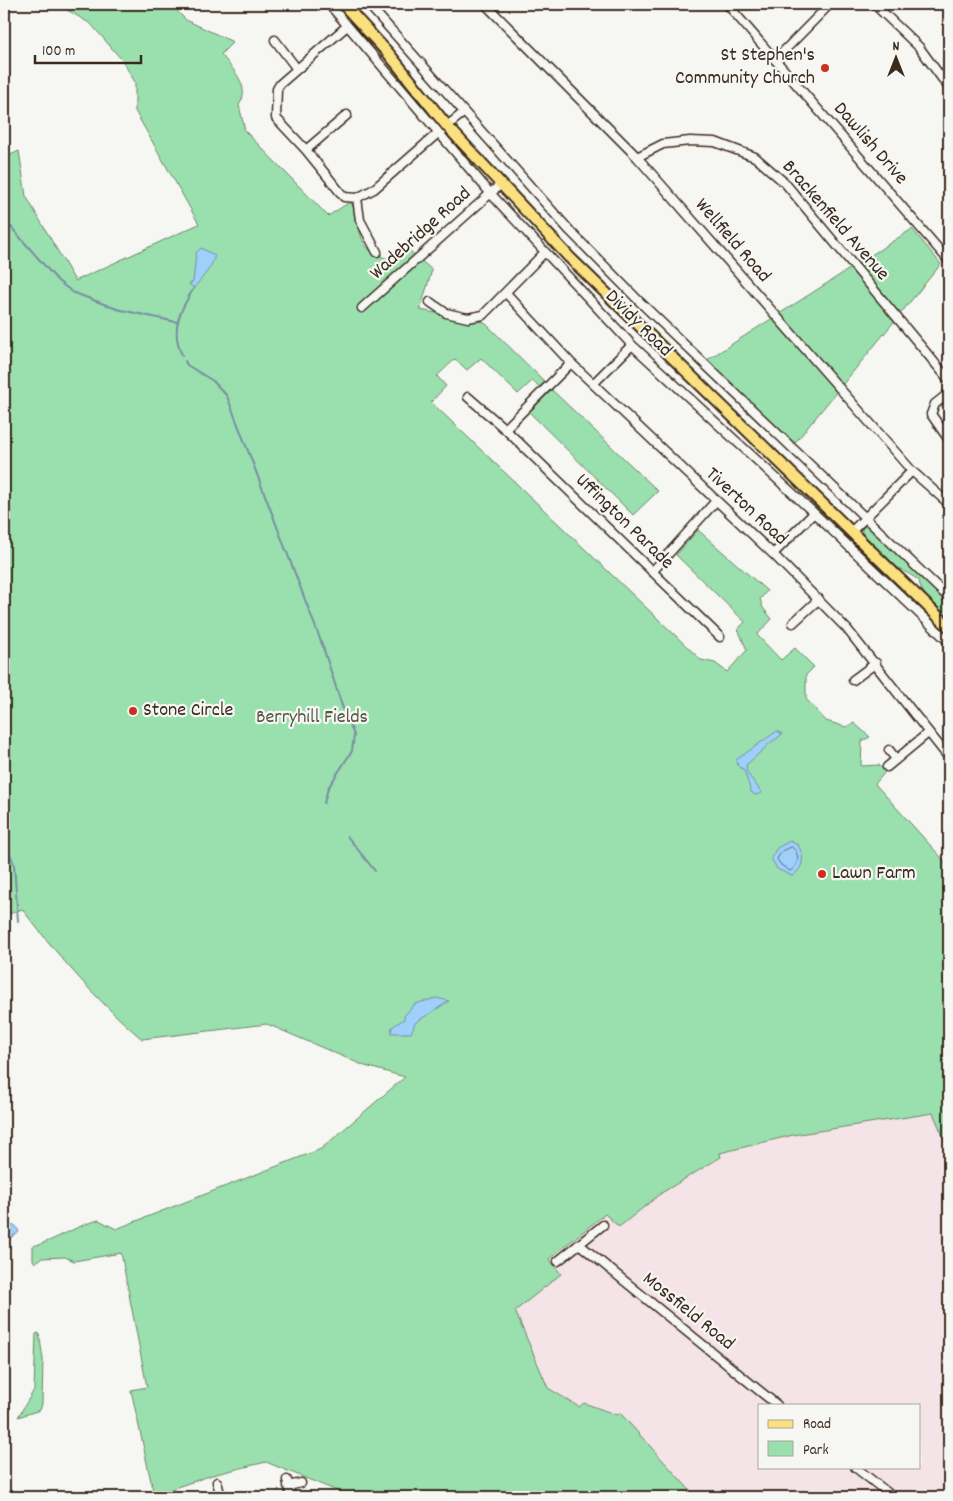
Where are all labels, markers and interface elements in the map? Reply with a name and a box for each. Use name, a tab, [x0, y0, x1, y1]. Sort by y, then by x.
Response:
scale bar	[35, 32, 141, 64]
north arrow	[870, 32, 920, 82]
text: N	[893, 37, 900, 57]
text: 100 m	[42, 41, 75, 63]
place label: St Stephen's Community Church	[675, 42, 815, 93]
marker: St Stephen's Community Church	[819, 62, 831, 74]
street label: Dawlish Drive	[826, 96, 914, 192]
street label: Brackenfield Avenue	[775, 154, 896, 288]
street label: Wadebridge Road	[364, 181, 478, 287]
street label: Wellfield Road	[687, 193, 777, 289]
street label: Dividy Road	[598, 284, 678, 364]
street label: Tiverton Road	[699, 461, 793, 553]
street label: Uffington Parade	[568, 468, 680, 577]
place label: Stone Circle	[143, 697, 233, 725]
park label: Berryhill Fields	[256, 704, 368, 732]
marker: Stone Circle	[127, 705, 139, 717]
place label: Lawn Farm	[832, 860, 916, 888]
marker: Lawn Farm	[816, 868, 828, 880]
street label: Mossfield Road	[636, 1266, 740, 1358]
legend	[758, 1404, 920, 1468]
text: Road	[803, 1414, 831, 1436]
text: Park	[803, 1440, 829, 1462]

